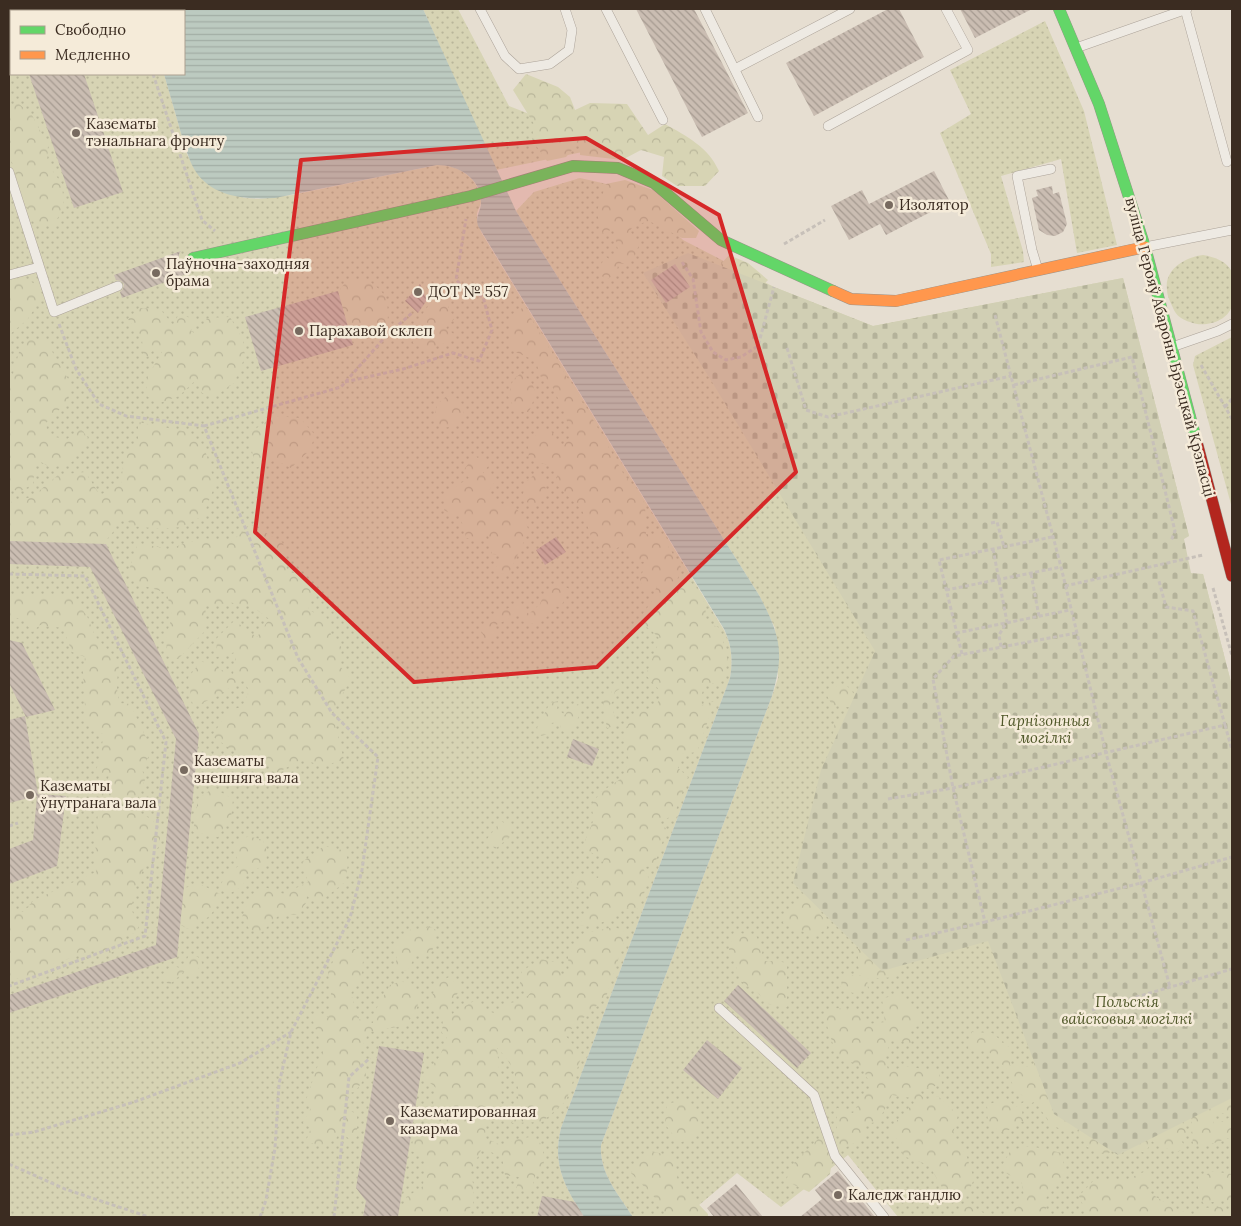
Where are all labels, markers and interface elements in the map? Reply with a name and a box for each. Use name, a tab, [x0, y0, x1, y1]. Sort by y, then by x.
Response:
legend	[10, 10, 185, 75]
text: Свободно	[55, 20, 126, 39]
text: Медленно	[55, 45, 130, 64]
place label: Казематы тэнальнага фронту	[86, 114, 224, 150]
marker: Казематы тэнальнага фронту	[70, 127, 82, 139]
place label: Изолятор	[899, 195, 969, 214]
street label: вуліца Герояў Абароны Брэсцкай Крэпасці	[1121, 195, 1220, 499]
marker: Изолятор	[883, 199, 895, 211]
place label: Паўночна-заходняя брама	[166, 254, 310, 290]
marker: Паўночна-заходняя брама	[150, 267, 162, 279]
place label: ДОТ № 557	[428, 282, 508, 301]
marker: ДОТ № 557	[412, 286, 424, 298]
place label: Парахавой склеп	[309, 321, 433, 340]
marker: Парахавой склеп	[293, 325, 305, 337]
park label: Гарнізонныя могілкі	[1000, 711, 1091, 747]
place label: Казематы знешняга вала	[194, 751, 299, 787]
marker: Казематы знешняга вала	[178, 764, 190, 776]
place label: Казематы ўнутранага вала	[40, 776, 157, 812]
marker: Казематы ўнутранага вала	[24, 789, 36, 801]
park label: Польскія вайсковыя могілкі	[1062, 992, 1193, 1028]
place label: Казематированная казарма	[400, 1102, 537, 1138]
marker: Казематированная казарма	[384, 1115, 396, 1127]
place label: Каледж гандлю	[848, 1185, 961, 1204]
marker: Каледж гандлю	[832, 1189, 844, 1201]

